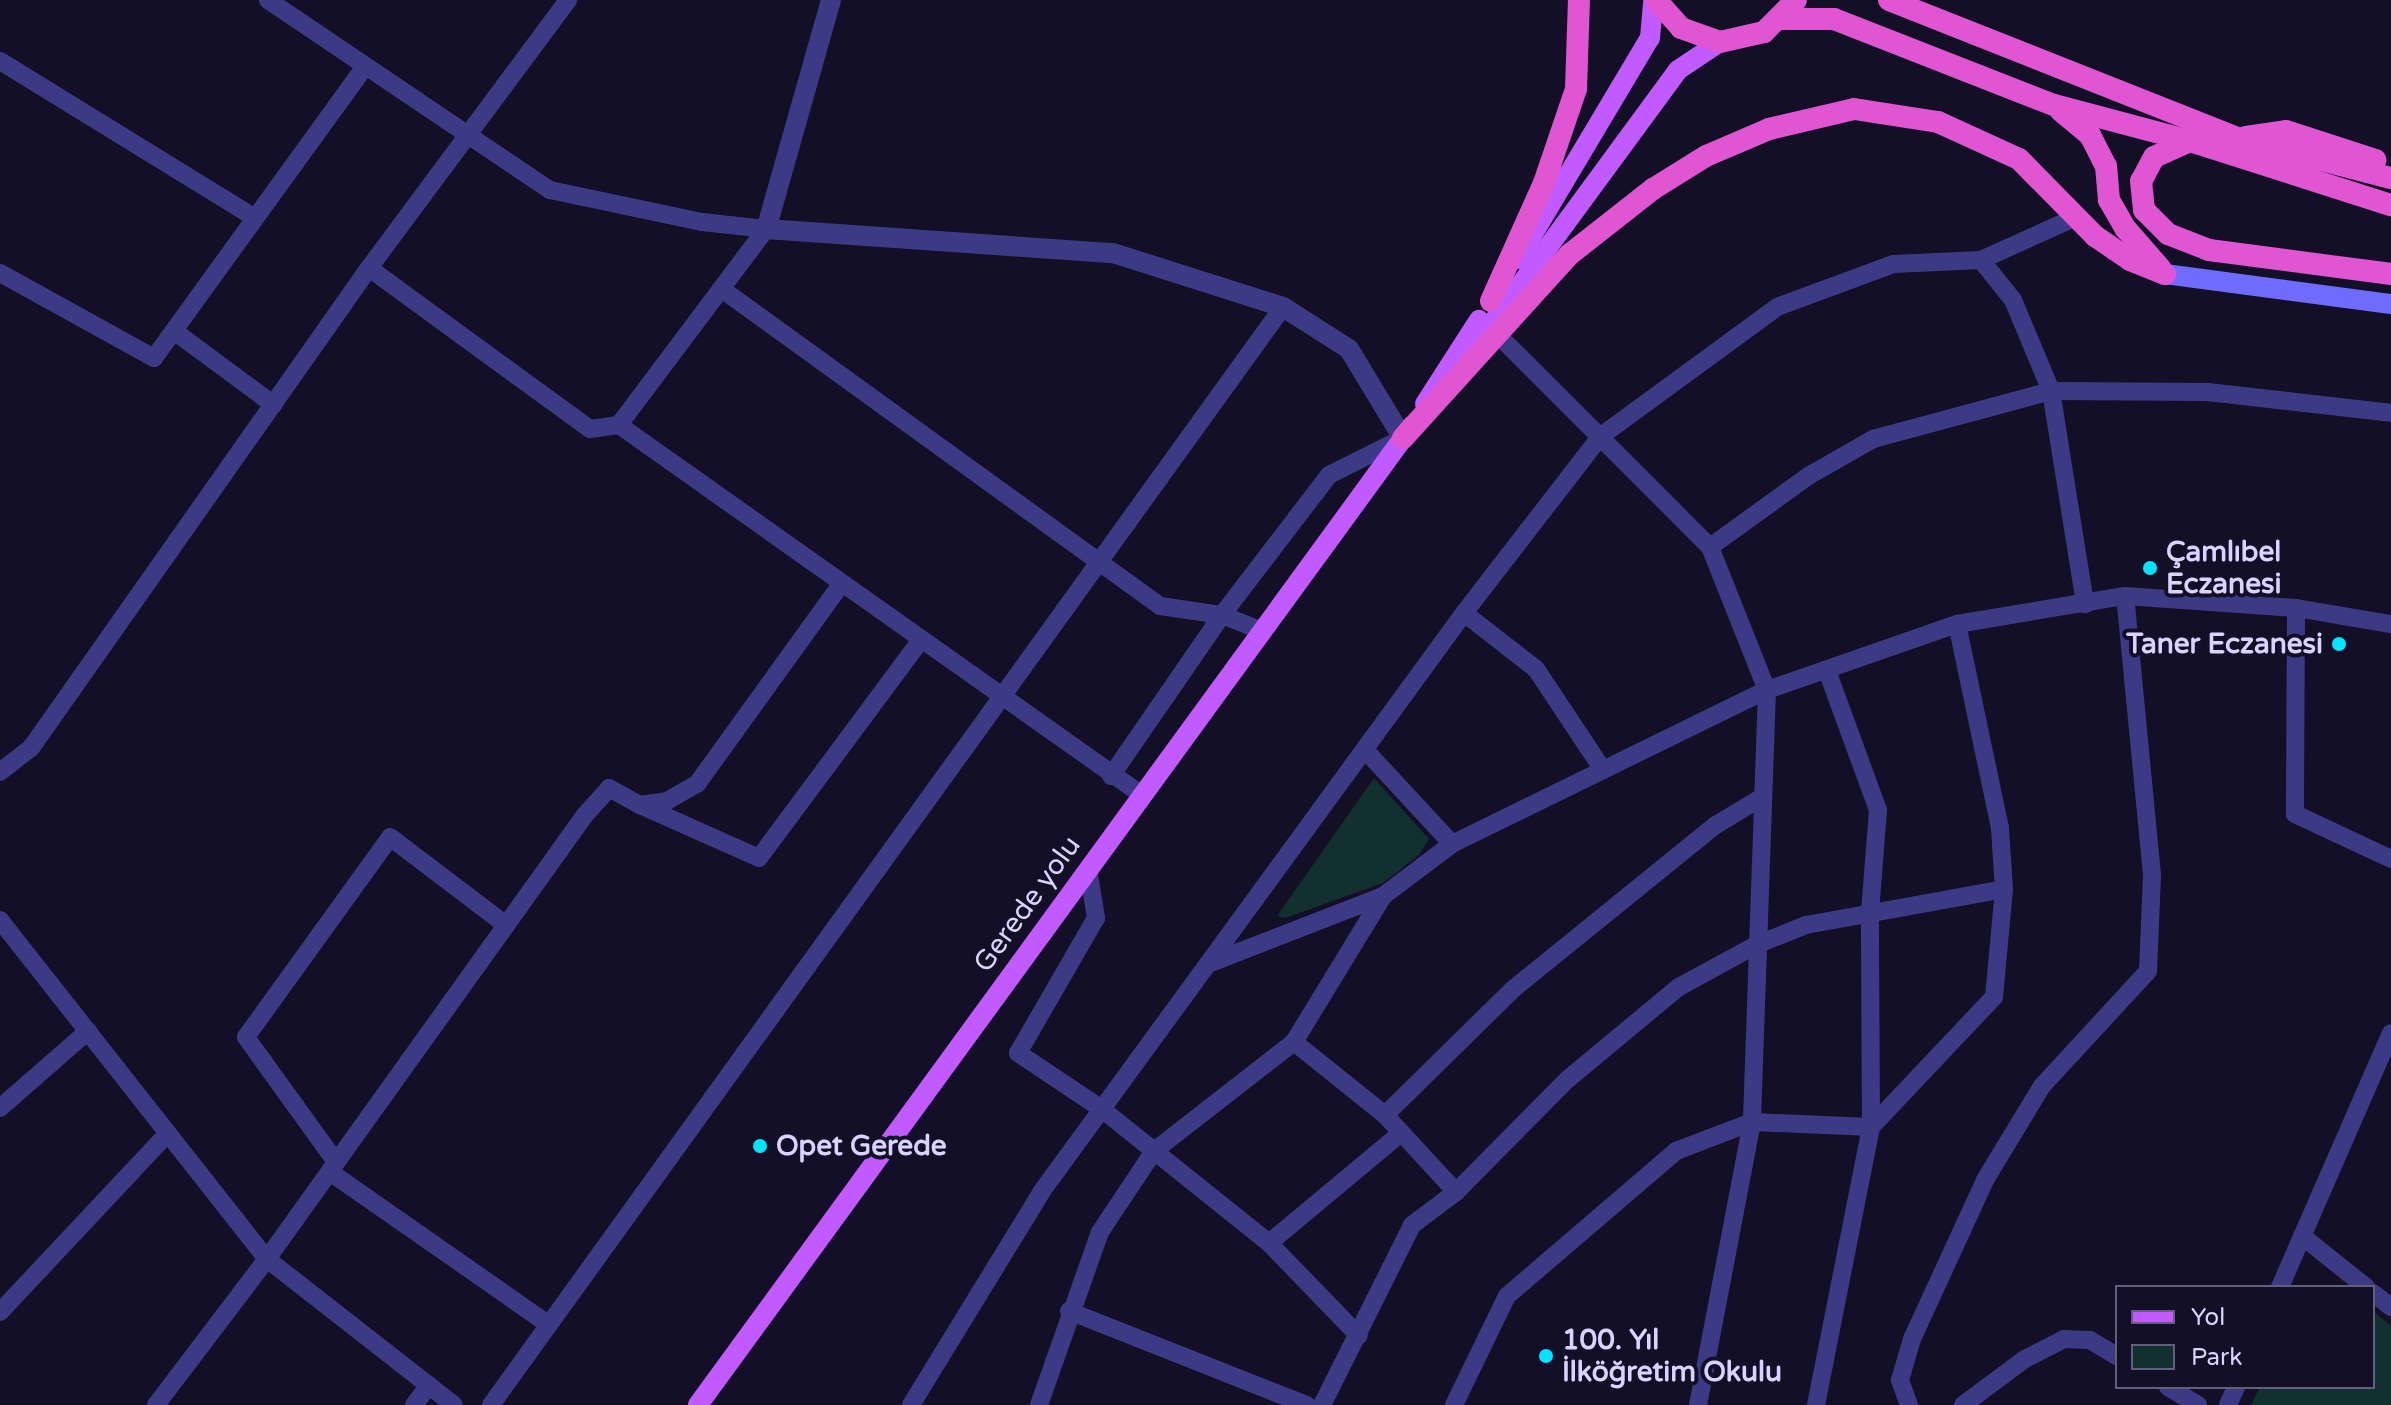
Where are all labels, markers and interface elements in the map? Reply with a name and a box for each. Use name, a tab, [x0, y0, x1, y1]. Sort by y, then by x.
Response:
place label: Çamlıbel Eczanesi	[2166, 535, 2281, 601]
marker: Çamlıbel Eczanesi	[2141, 559, 2159, 577]
place label: Taner Eczanesi	[2126, 627, 2323, 661]
marker: Taner Eczanesi	[2330, 635, 2348, 653]
street label: Gerede yolu	[966, 829, 1088, 979]
place label: Opet Gerede	[776, 1129, 947, 1163]
marker: Opet Gerede	[751, 1137, 769, 1155]
legend	[2115, 1285, 2375, 1389]
text: Yol	[2191, 1303, 2225, 1332]
place label: 100. Yıl İlköğretim Okulu	[1562, 1323, 1782, 1389]
text: Park	[2191, 1343, 2242, 1372]
marker: 100. Yıl İlköğretim Okulu	[1537, 1347, 1555, 1365]

